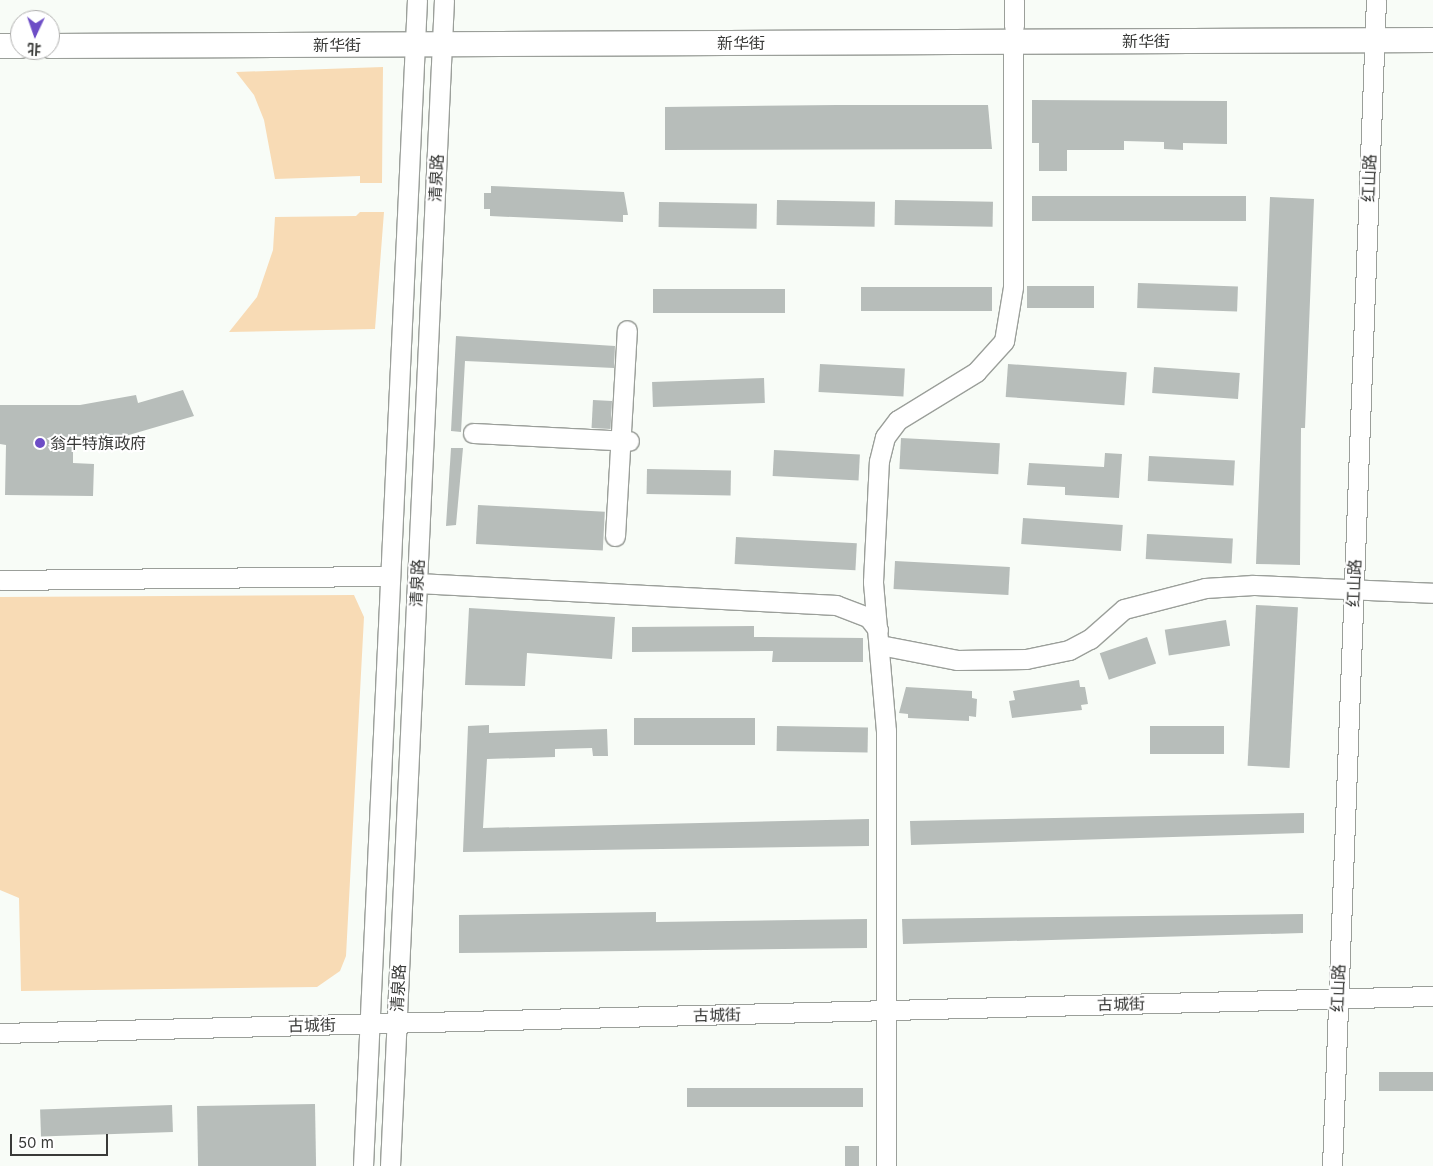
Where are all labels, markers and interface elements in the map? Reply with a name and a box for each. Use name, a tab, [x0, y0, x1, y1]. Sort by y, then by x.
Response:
north arrow	[10, 10, 60, 60]
street label: 新华街	[1122, 31, 1170, 51]
street label: 新华街	[717, 33, 765, 53]
street label: 新华街	[313, 35, 361, 55]
text: 北	[27, 41, 42, 58]
street label: 清泉路	[425, 154, 447, 202]
street label: 红山路	[1359, 154, 1379, 202]
place label: 翁牛特旗政府	[50, 433, 146, 453]
marker: 翁牛特旗政府	[34, 437, 46, 449]
street label: 清泉路	[406, 559, 428, 607]
street label: 红山路	[1344, 559, 1364, 607]
street label: 清泉路	[387, 964, 409, 1012]
street label: 红山路	[1328, 964, 1348, 1012]
street label: 古城街	[1097, 994, 1145, 1014]
street label: 古城街	[693, 1005, 741, 1025]
street label: 古城街	[288, 1015, 336, 1035]
scale bar	[12, 1124, 110, 1156]
text: 50 m	[18, 1133, 54, 1152]

